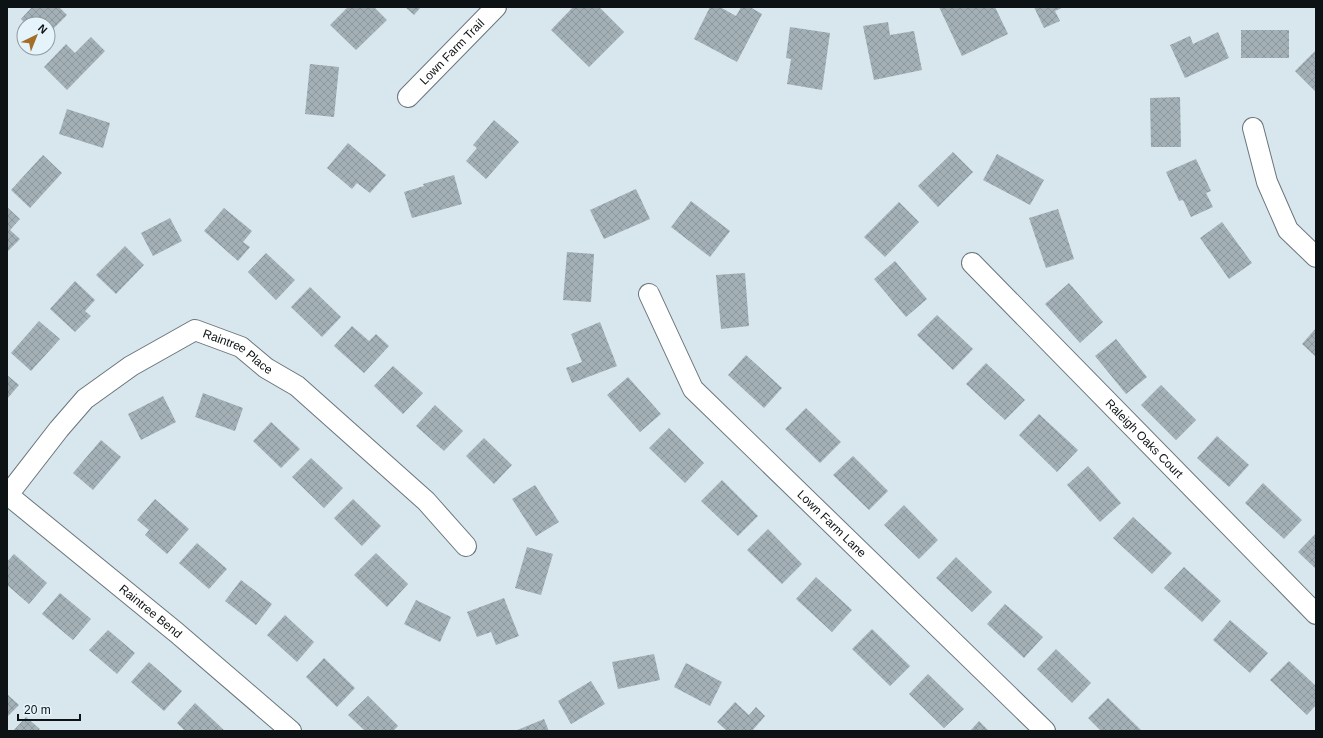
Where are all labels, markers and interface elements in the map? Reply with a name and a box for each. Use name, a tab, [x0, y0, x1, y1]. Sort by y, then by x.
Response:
north arrow	[16, 16, 56, 56]
street label: Lown Farm Trail	[417, 16, 487, 88]
text: N	[36, 22, 50, 36]
street label: Raintree Place	[201, 327, 275, 377]
street label: Raleigh Oaks Court	[1102, 396, 1186, 482]
street label: Lown Farm Lane	[794, 487, 869, 560]
street label: Raintree Bend	[116, 582, 185, 641]
scale bar	[18, 696, 80, 722]
text: 20 m	[24, 703, 51, 717]

